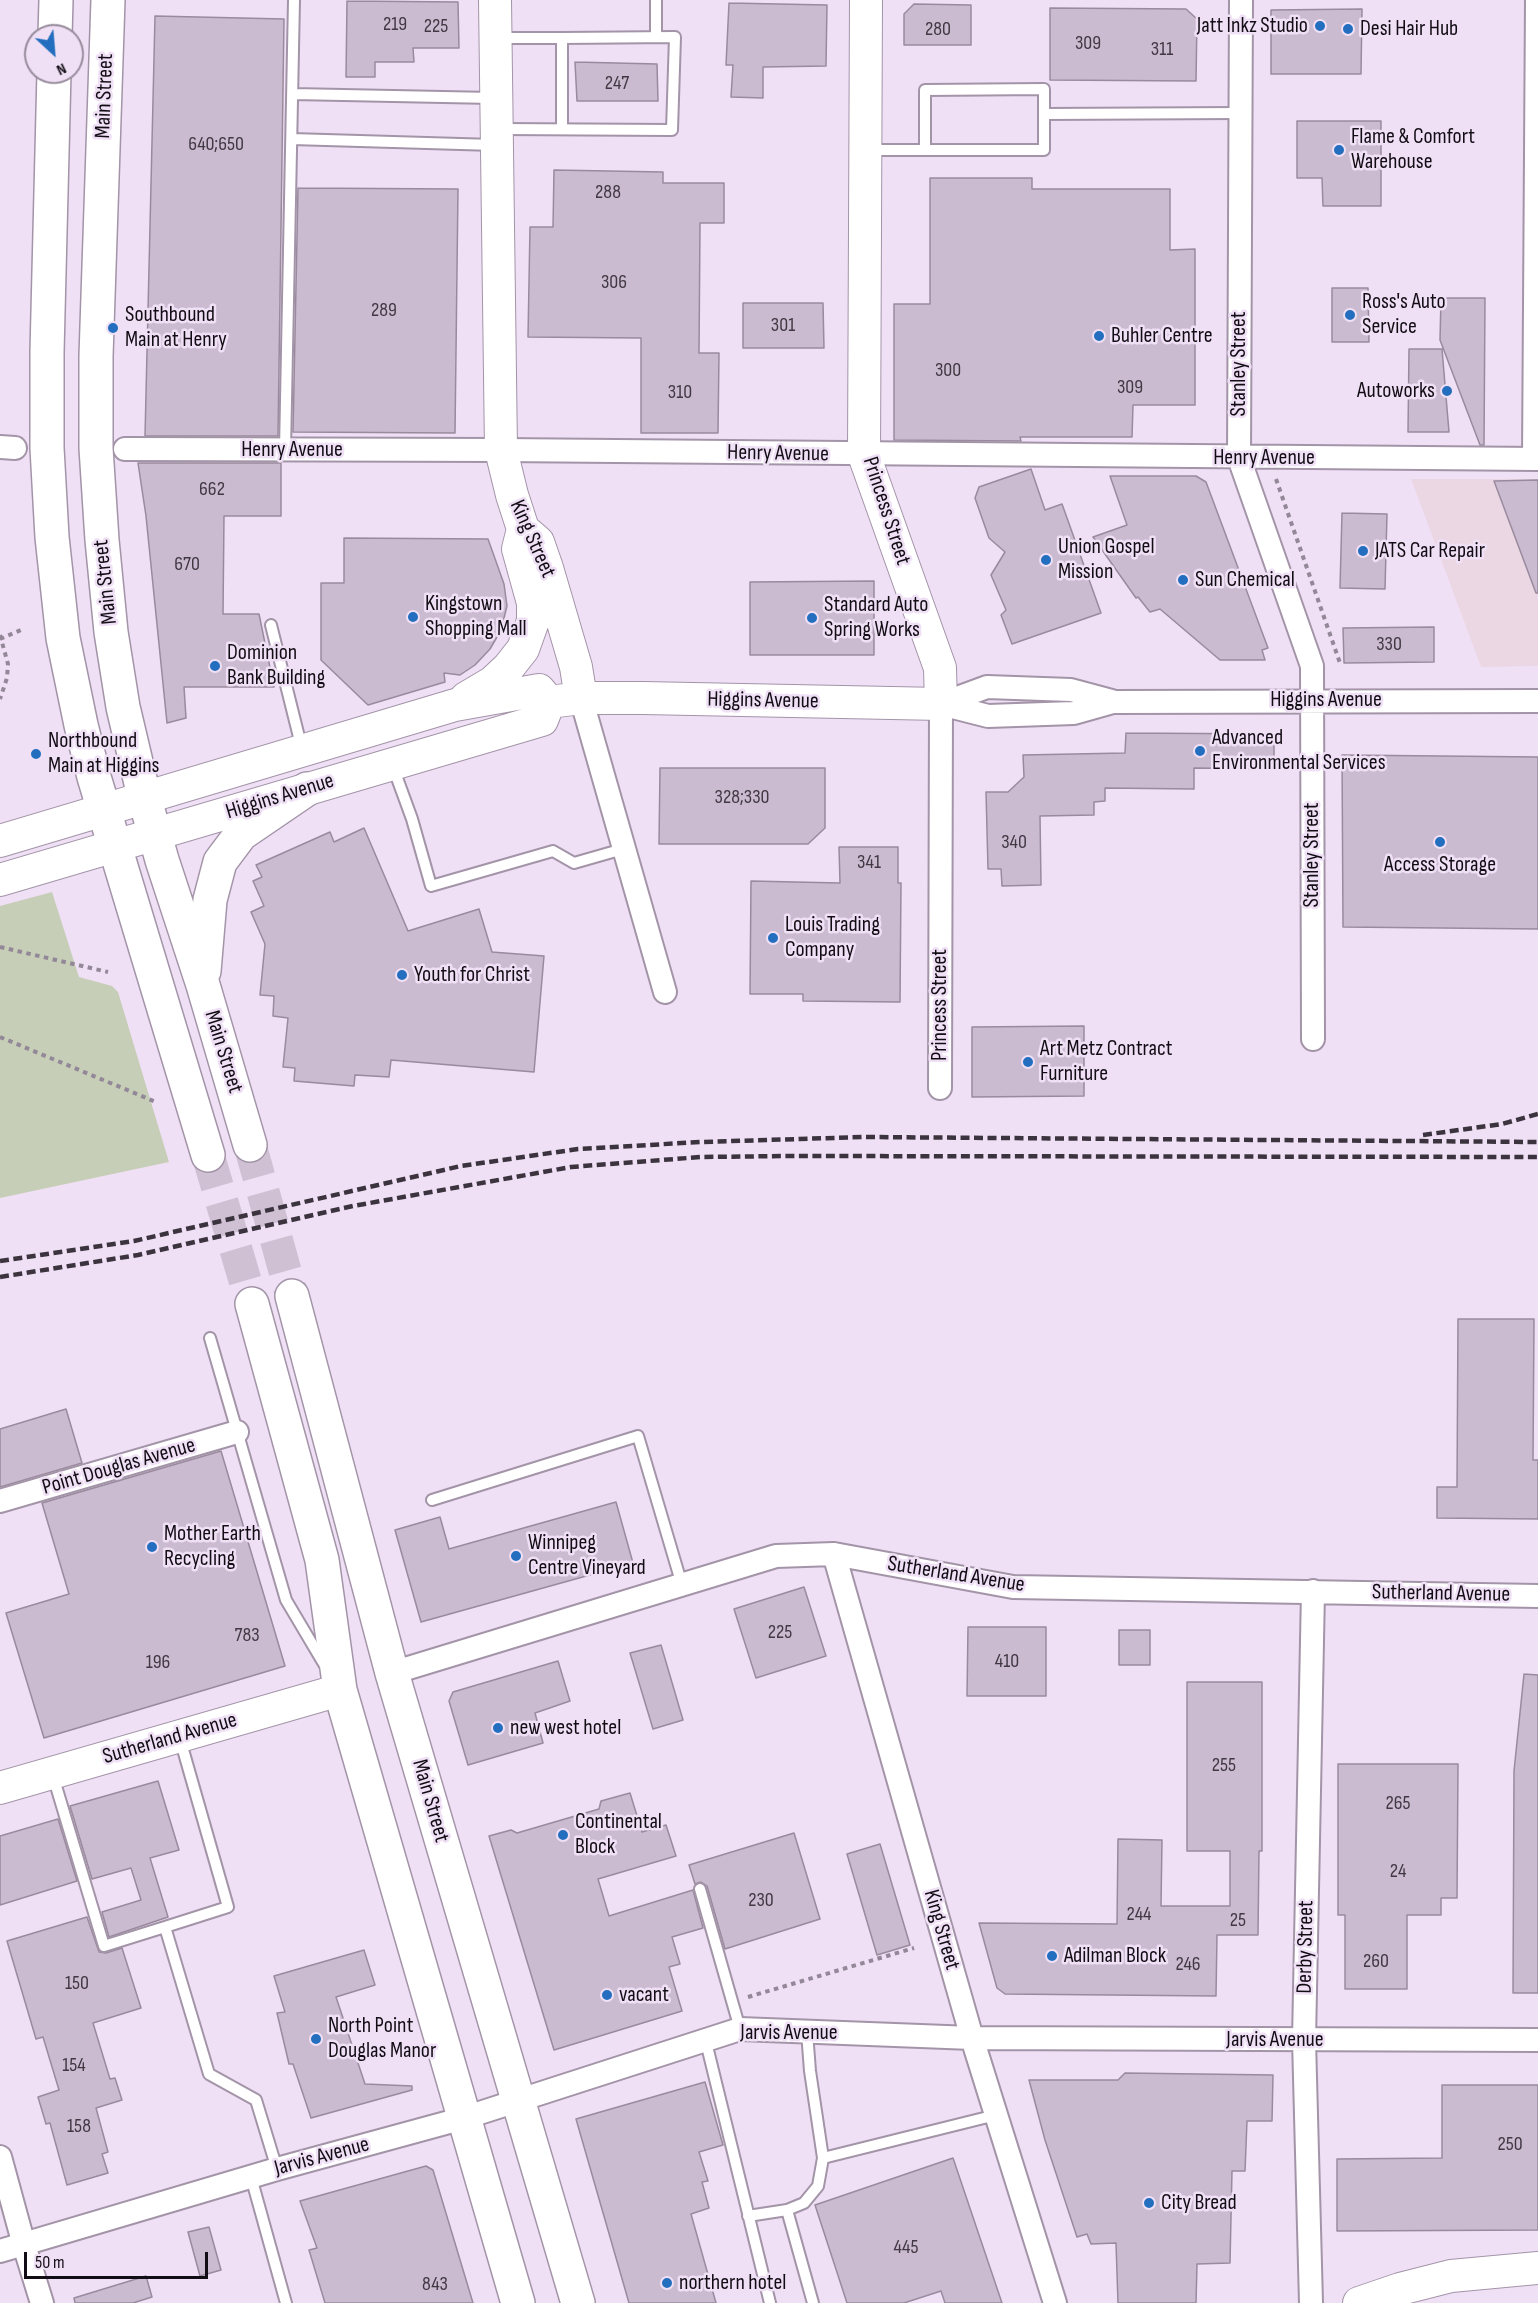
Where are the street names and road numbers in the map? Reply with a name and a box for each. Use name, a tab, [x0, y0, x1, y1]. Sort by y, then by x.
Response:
street label: Main Street	[90, 53, 120, 139]
street label: Stanley Street	[1226, 311, 1252, 417]
street label: Henry Avenue	[241, 437, 343, 463]
street label: Henry Avenue	[727, 440, 829, 468]
street label: Henry Avenue	[1213, 445, 1315, 471]
street label: Princess Street	[856, 454, 916, 568]
street label: King Street	[503, 496, 561, 582]
street label: Main Street	[88, 538, 124, 626]
street label: Higgins Avenue	[707, 687, 819, 715]
street label: Higgins Avenue	[1270, 687, 1382, 713]
street label: Higgins Avenue	[223, 768, 337, 826]
street label: Stanley Street	[1299, 802, 1325, 908]
street label: Princess Street	[927, 949, 953, 1061]
street label: Main Street	[198, 1008, 248, 1096]
street label: Point Douglas Avenue	[39, 1433, 199, 1501]
street label: Sutherland Avenue	[886, 1551, 1026, 1599]
street label: Sutherland Avenue	[1372, 1580, 1510, 1608]
street label: Sutherland Avenue	[100, 1707, 240, 1771]
street label: Main Street	[406, 1757, 454, 1845]
street label: King Street	[917, 1887, 965, 1973]
street label: Derby Street	[1292, 1900, 1320, 1994]
street label: Jarvis Avenue	[740, 2020, 838, 2046]
street label: Jarvis Avenue	[1226, 2027, 1324, 2053]
street label: Jarvis Avenue	[272, 2132, 372, 2182]

